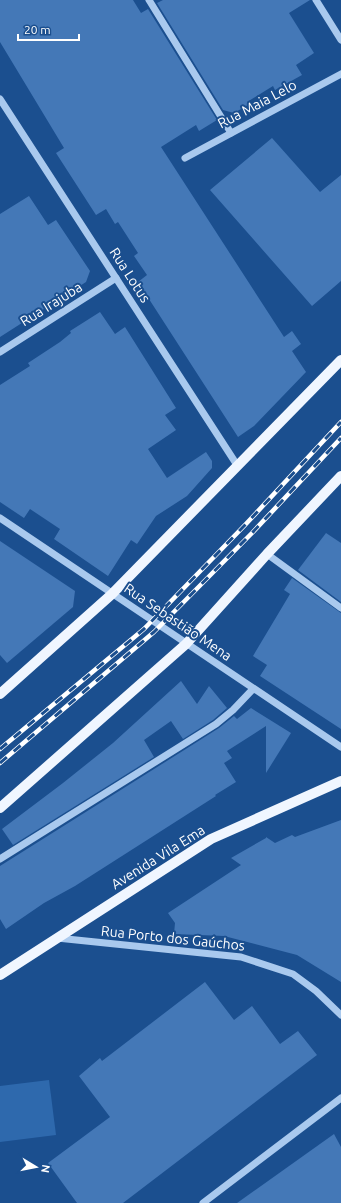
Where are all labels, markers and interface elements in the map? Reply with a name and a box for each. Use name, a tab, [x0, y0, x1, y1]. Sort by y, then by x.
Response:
scale bar	[18, 16, 79, 42]
text: 20 m	[24, 23, 51, 36]
street label: Rua Maia Lelo	[215, 77, 299, 131]
street label: Rua Lotus	[106, 245, 154, 305]
street label: Rua Irajuba	[17, 279, 85, 329]
street label: Rua Sebastião Mena	[121, 580, 235, 664]
street label: Avenida Vila Ema	[108, 822, 208, 892]
street label: Rua Porto dos Gaúchos	[100, 922, 246, 954]
north arrow	[16, 1147, 56, 1187]
text: N	[39, 1164, 52, 1174]

